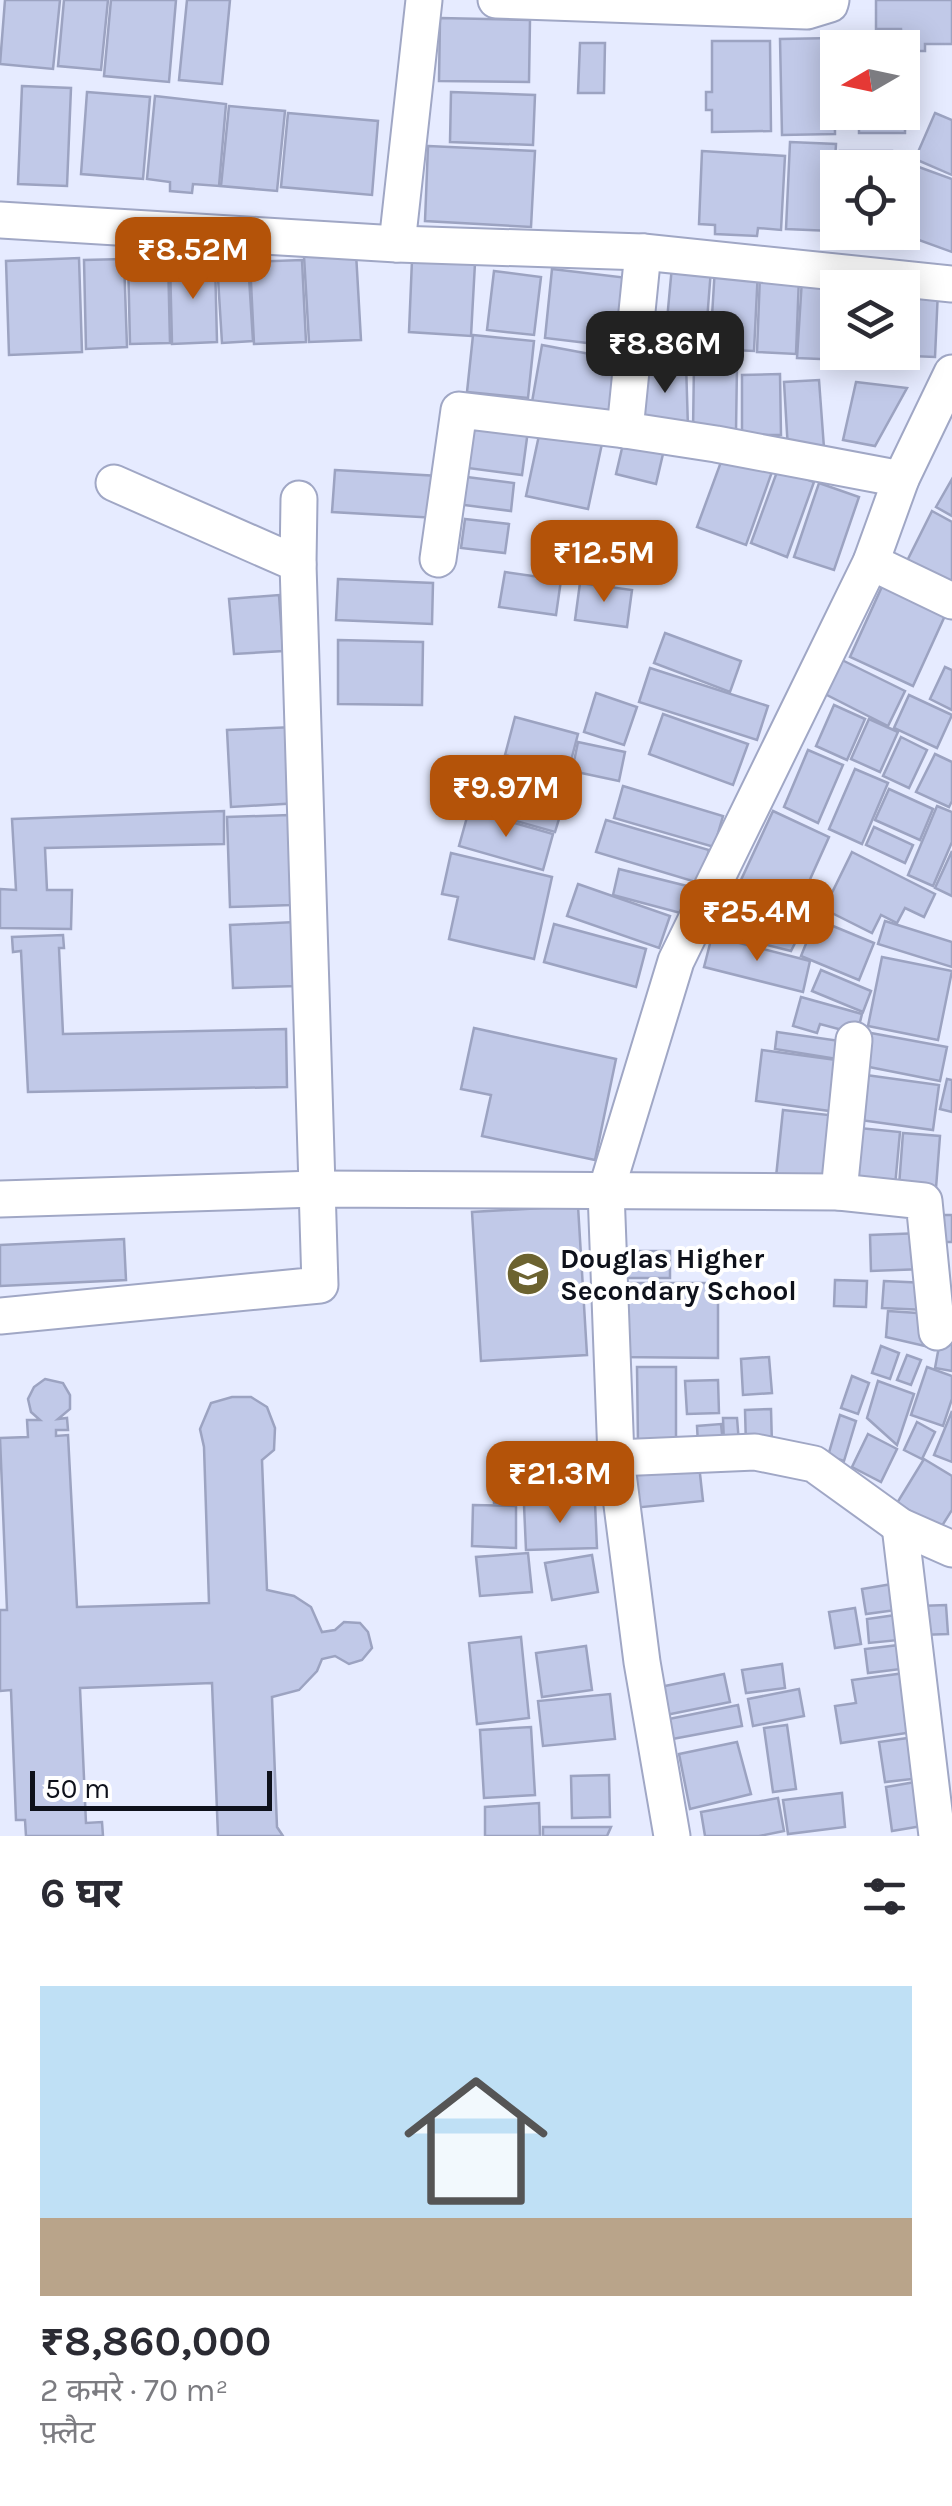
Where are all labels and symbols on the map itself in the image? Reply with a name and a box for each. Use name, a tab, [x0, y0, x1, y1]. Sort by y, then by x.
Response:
north arrow	[820, 30, 920, 130]
pin: ₹8.52M	[112, 217, 274, 302]
pin: ₹8.86M	[584, 311, 746, 396]
pin: ₹12.5M	[523, 520, 685, 605]
pin: ₹9.97M	[425, 755, 587, 840]
pin: ₹25.4M	[676, 879, 838, 964]
place label: Douglas Higher Secondary School	[560, 1242, 797, 1307]
school or university icon: Douglas Higher Secondary School	[505, 1251, 551, 1297]
pin: ₹21.3M	[479, 1441, 641, 1526]
scale bar	[30, 1766, 272, 1810]

